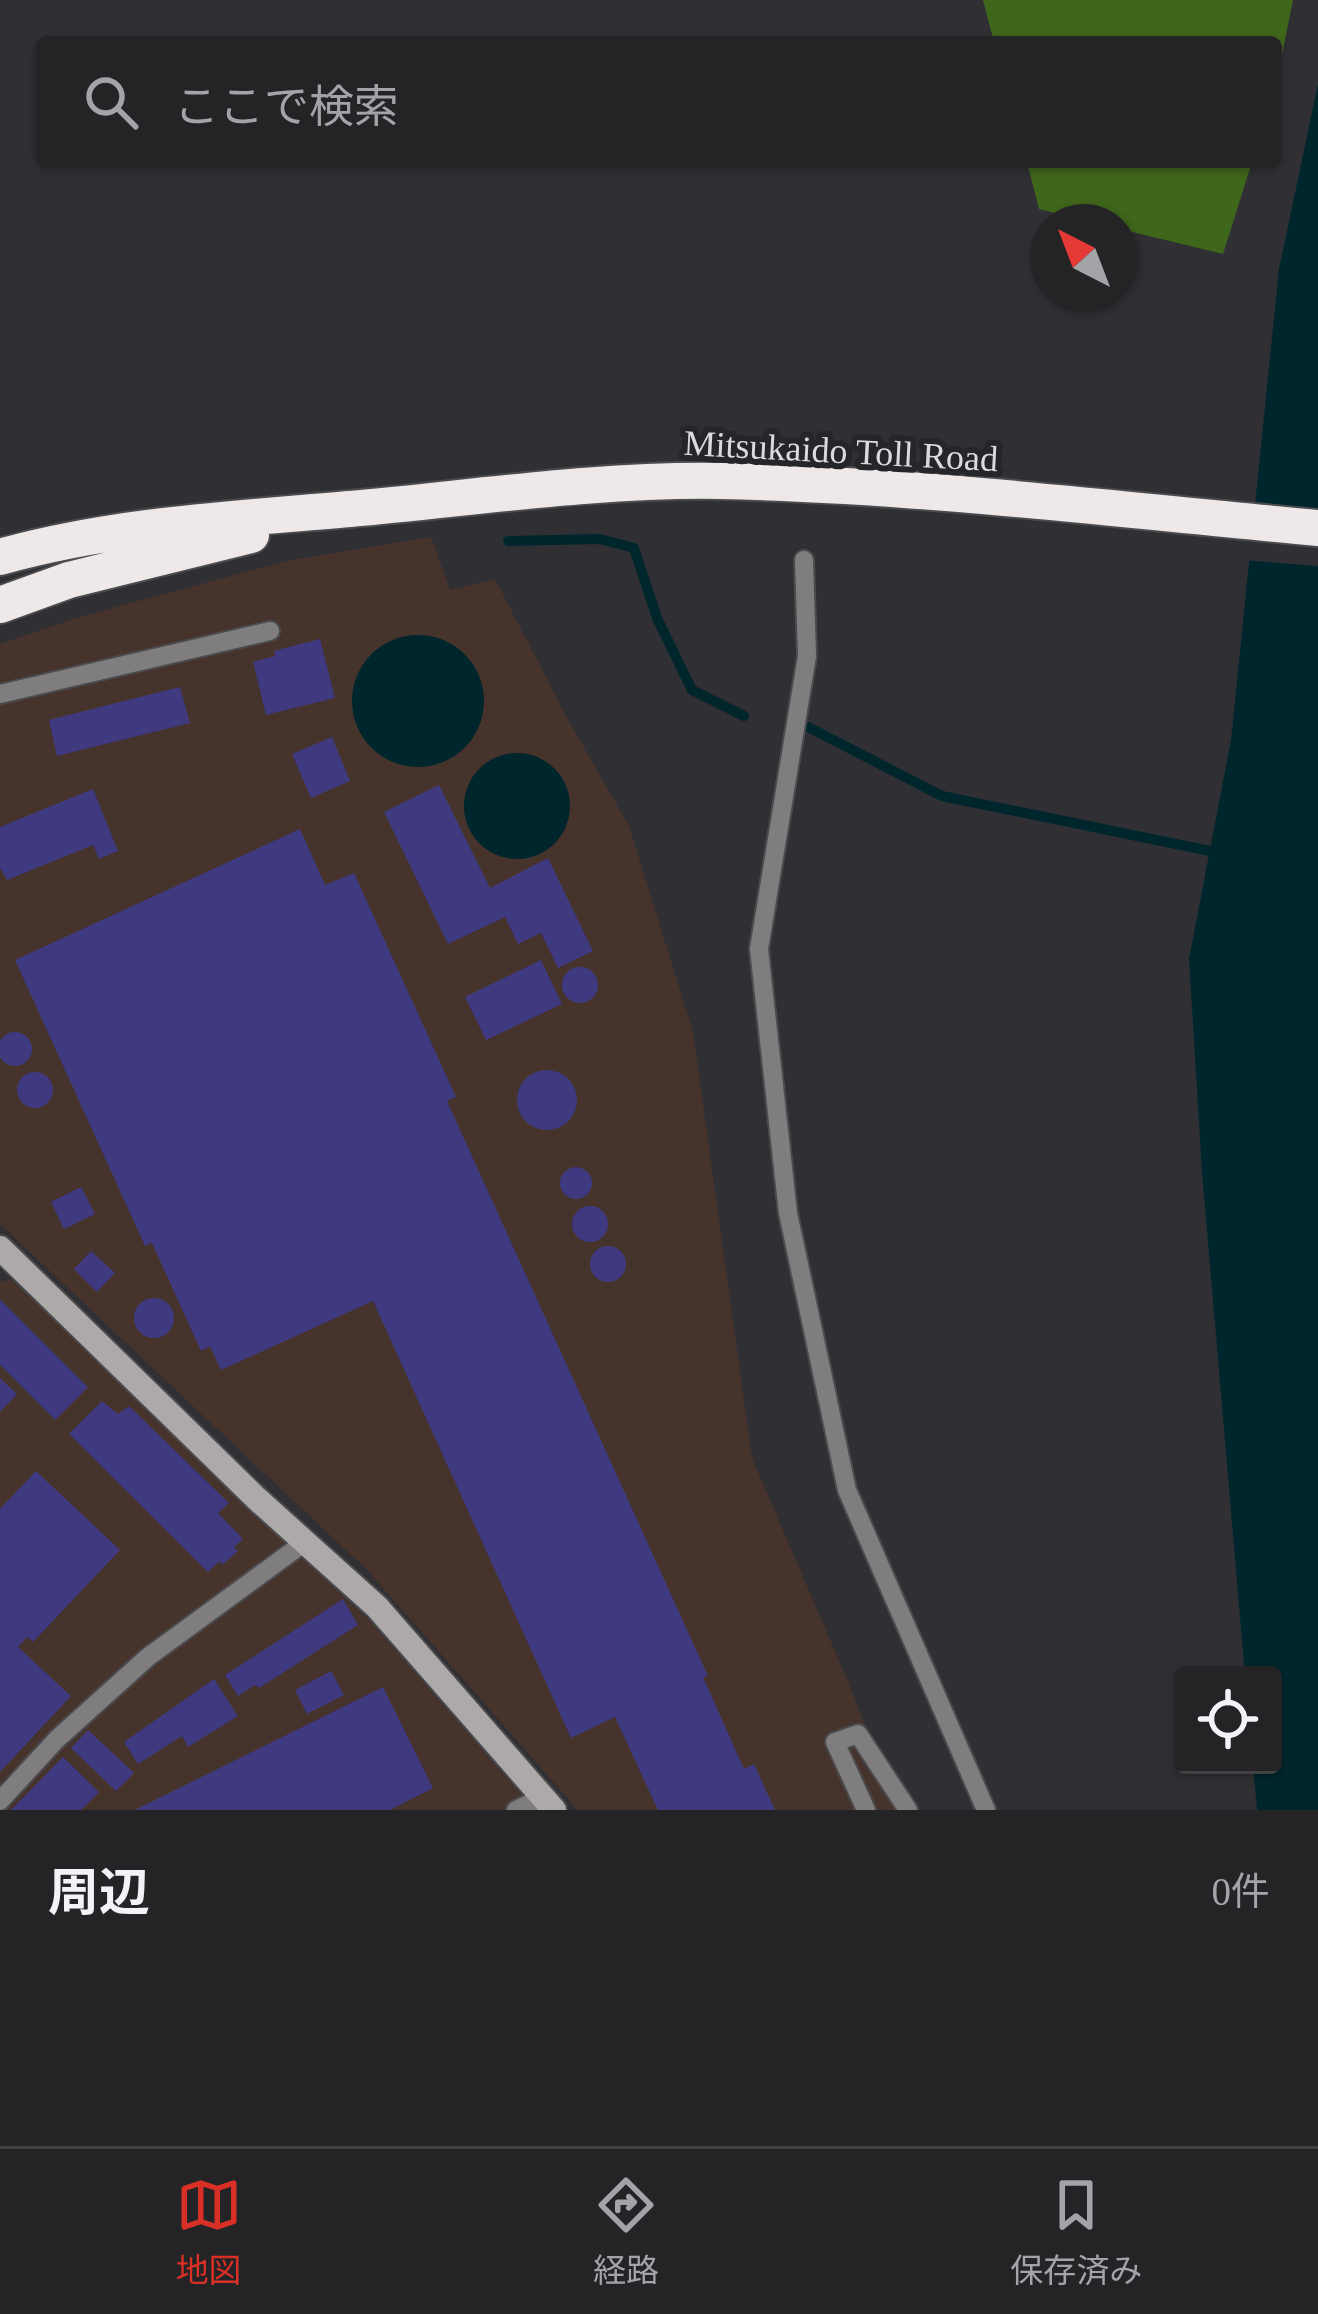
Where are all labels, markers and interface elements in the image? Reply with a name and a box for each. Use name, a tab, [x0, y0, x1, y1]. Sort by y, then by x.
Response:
search box	[36, 36, 1282, 168]
icon: search	[78, 69, 144, 135]
text: ここで検索	[174, 82, 399, 132]
north arrow	[1030, 204, 1138, 312]
street label: Mitsukaido Toll Road	[683, 423, 999, 479]
map controls	[1174, 1666, 1282, 1774]
button: locate	[1174, 1666, 1282, 1774]
text: 周辺	[48, 1865, 150, 1921]
text: 0件	[1211, 1870, 1270, 1913]
tab: 地図	[176, 2172, 242, 2292]
tab: 経路	[593, 2172, 659, 2292]
tab: 保存済み	[1010, 2172, 1142, 2292]

